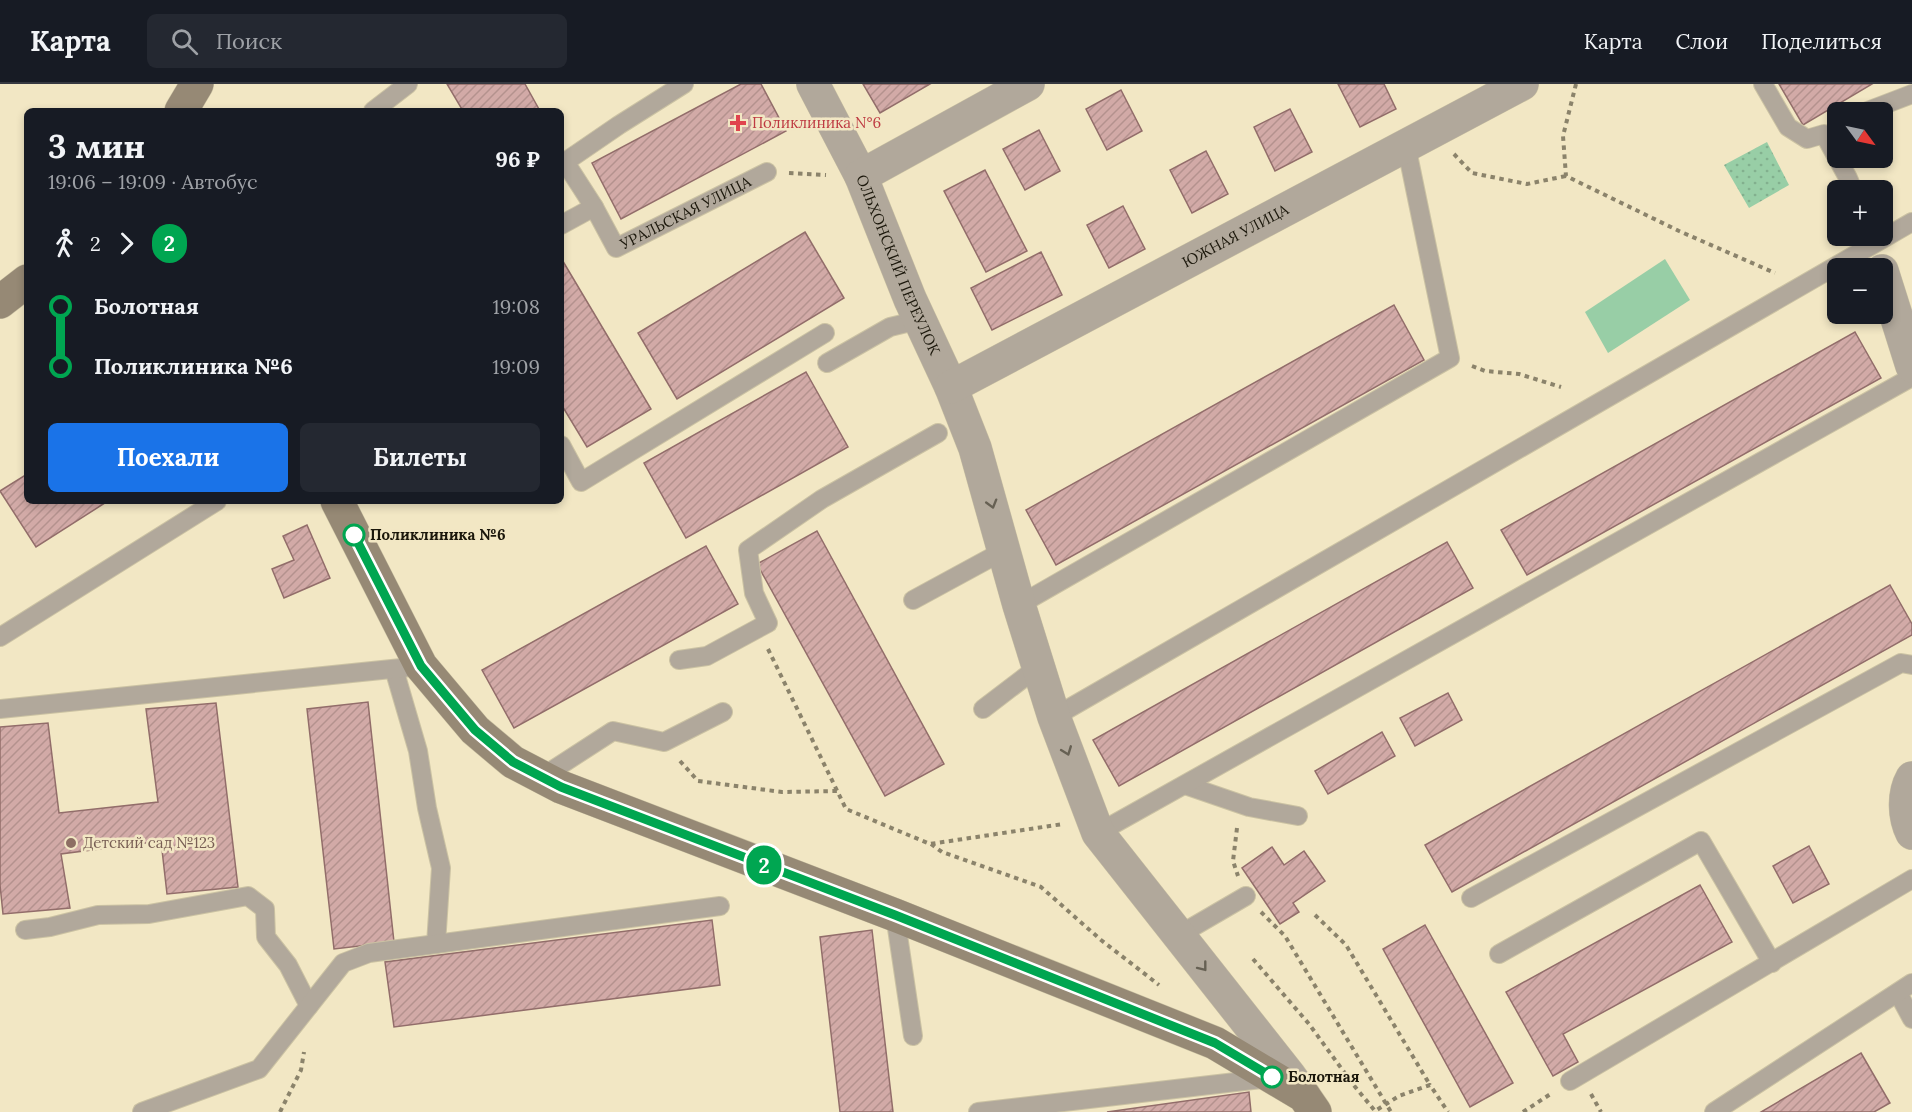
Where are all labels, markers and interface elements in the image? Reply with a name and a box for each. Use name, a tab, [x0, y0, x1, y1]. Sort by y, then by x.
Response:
search box	[147, 14, 567, 68]
text: Карта	[30, 23, 111, 59]
icon: search	[168, 25, 201, 58]
text: Поиск	[216, 27, 282, 55]
text: Карта	[1584, 28, 1643, 55]
text: Слои	[1676, 28, 1728, 55]
text: Поделиться	[1761, 28, 1882, 55]
north arrow	[1827, 102, 1893, 168]
map controls	[1827, 102, 1893, 324]
place label: Поликлиника N°6	[752, 113, 881, 132]
marker: Поликлиника N°6	[729, 114, 747, 132]
text: 3 мин	[48, 125, 145, 167]
text: 96 ₽	[495, 145, 540, 173]
text: 19:06 – 19:09 · Автобус	[48, 169, 258, 194]
street label: УРАЛЬСКАЯ УЛИЦА	[616, 171, 754, 254]
street label: ОЛЬХОНСКИЙ ПЕРЕУЛОК	[852, 172, 945, 359]
button: +	[1827, 180, 1893, 246]
street label: ЮЖНАЯ УЛИЦА	[1179, 199, 1292, 272]
icon: walk	[48, 227, 81, 260]
icon: forward	[110, 227, 143, 260]
text: 2	[164, 230, 175, 257]
text: 2	[90, 231, 101, 256]
button: −	[1827, 258, 1893, 324]
text: Болотная	[94, 292, 199, 320]
text: 19:08	[493, 294, 540, 319]
text: Поликлиника №6	[94, 352, 293, 380]
text: 19:09	[492, 354, 540, 379]
button: Поехали	[48, 423, 288, 492]
button: Билеты	[300, 423, 540, 492]
one-way arrow	[985, 498, 997, 509]
marker: Поликлиника №6	[343, 524, 365, 546]
place label: Поликлиника №6	[370, 525, 506, 544]
one-way arrow	[1060, 745, 1072, 756]
place label: Детский сад №123	[83, 833, 215, 852]
marker: Детский сад №123	[64, 836, 78, 850]
line badge: 2	[744, 846, 783, 884]
text: 2	[758, 852, 770, 879]
one-way arrow	[1196, 960, 1207, 971]
marker: Болотная	[1261, 1066, 1283, 1088]
place label: Болотная	[1288, 1067, 1360, 1086]

